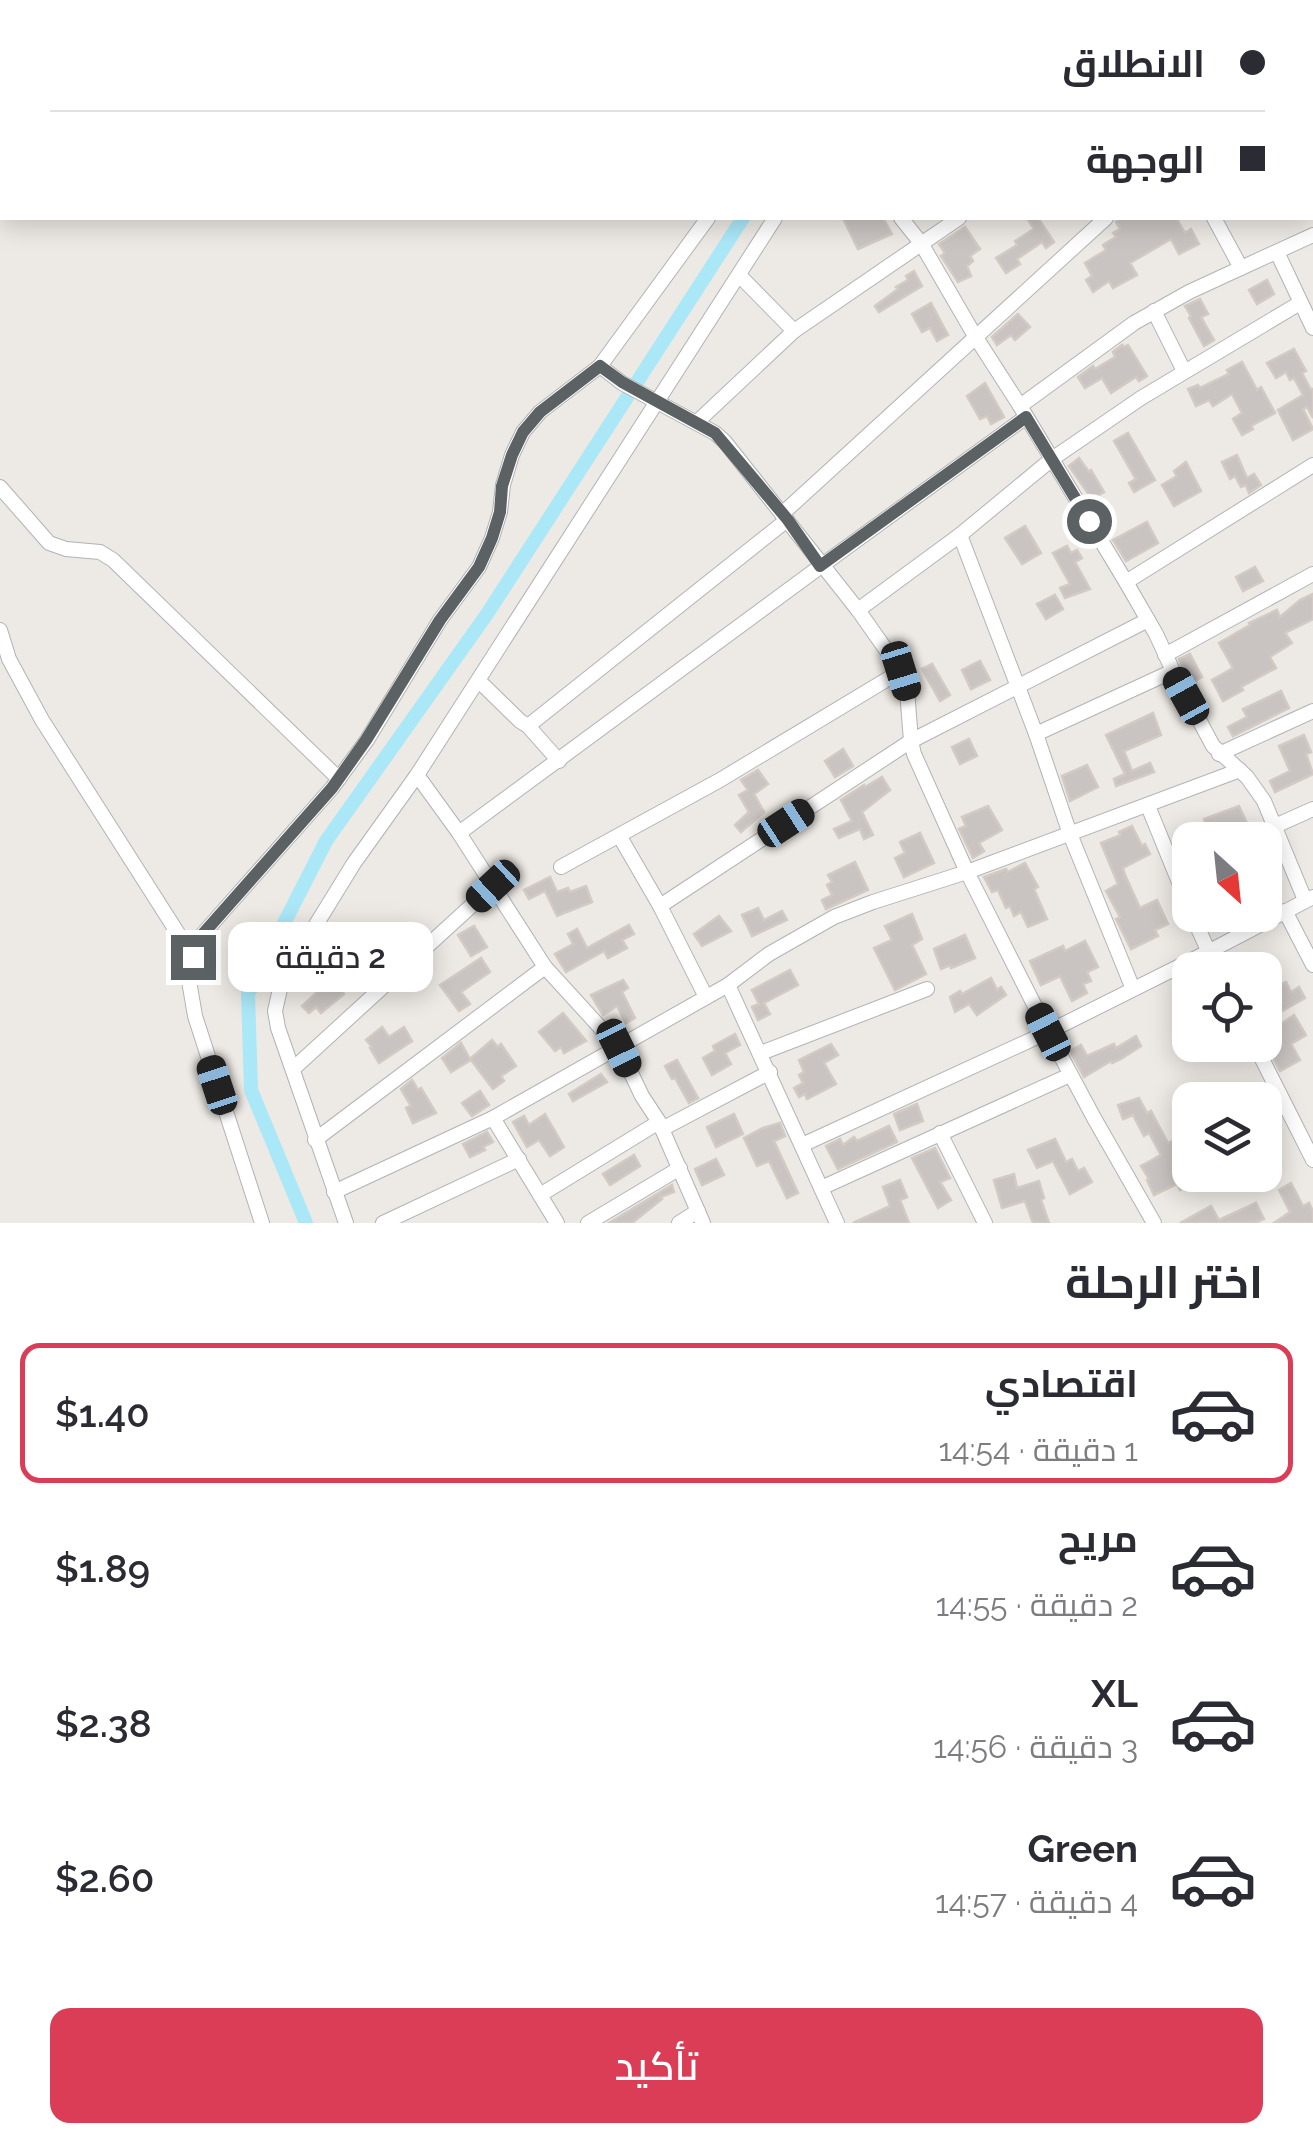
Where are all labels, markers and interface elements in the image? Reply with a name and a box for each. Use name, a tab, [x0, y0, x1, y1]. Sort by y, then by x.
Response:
text: الانطلاق	[1062, 41, 1205, 86]
text: الوجهة	[1086, 137, 1205, 182]
route start	[1067, 499, 1112, 544]
car	[878, 638, 924, 704]
car	[1158, 662, 1214, 730]
car	[753, 794, 819, 852]
north arrow	[1172, 822, 1282, 932]
map controls	[1172, 822, 1282, 1192]
car	[461, 855, 525, 917]
callout: 2 دقيقة	[228, 922, 433, 992]
route end	[171, 935, 216, 980]
text: 2 دقيقة	[275, 938, 386, 975]
button: locate	[1172, 952, 1282, 1062]
car	[1021, 998, 1075, 1066]
car	[592, 1014, 646, 1082]
car	[193, 1052, 241, 1118]
button: layers	[1172, 1082, 1282, 1192]
text: اختر الرحلة	[1065, 1256, 1263, 1309]
text: اقتصادي	[985, 1361, 1138, 1406]
icon: car	[1168, 1368, 1258, 1458]
text: $1.40	[55, 1391, 150, 1436]
text: 1 دقيقة · 14:54	[938, 1431, 1138, 1468]
text: مريح	[1058, 1516, 1138, 1561]
icon: car	[1168, 1523, 1258, 1613]
text: $1.89	[55, 1546, 150, 1591]
text: 2 دقيقة · 14:55	[935, 1586, 1138, 1623]
text: XL	[1091, 1671, 1138, 1716]
icon: car	[1168, 1678, 1258, 1768]
text: $2.38	[55, 1701, 152, 1746]
text: 3 دقيقة · 14:56	[933, 1728, 1138, 1765]
text: Green	[1028, 1826, 1138, 1871]
icon: car	[1168, 1833, 1258, 1923]
text: $2.60	[55, 1856, 154, 1901]
text: 4 دقيقة · 14:57	[935, 1883, 1138, 1920]
button: تأكيد	[50, 2008, 1263, 2123]

